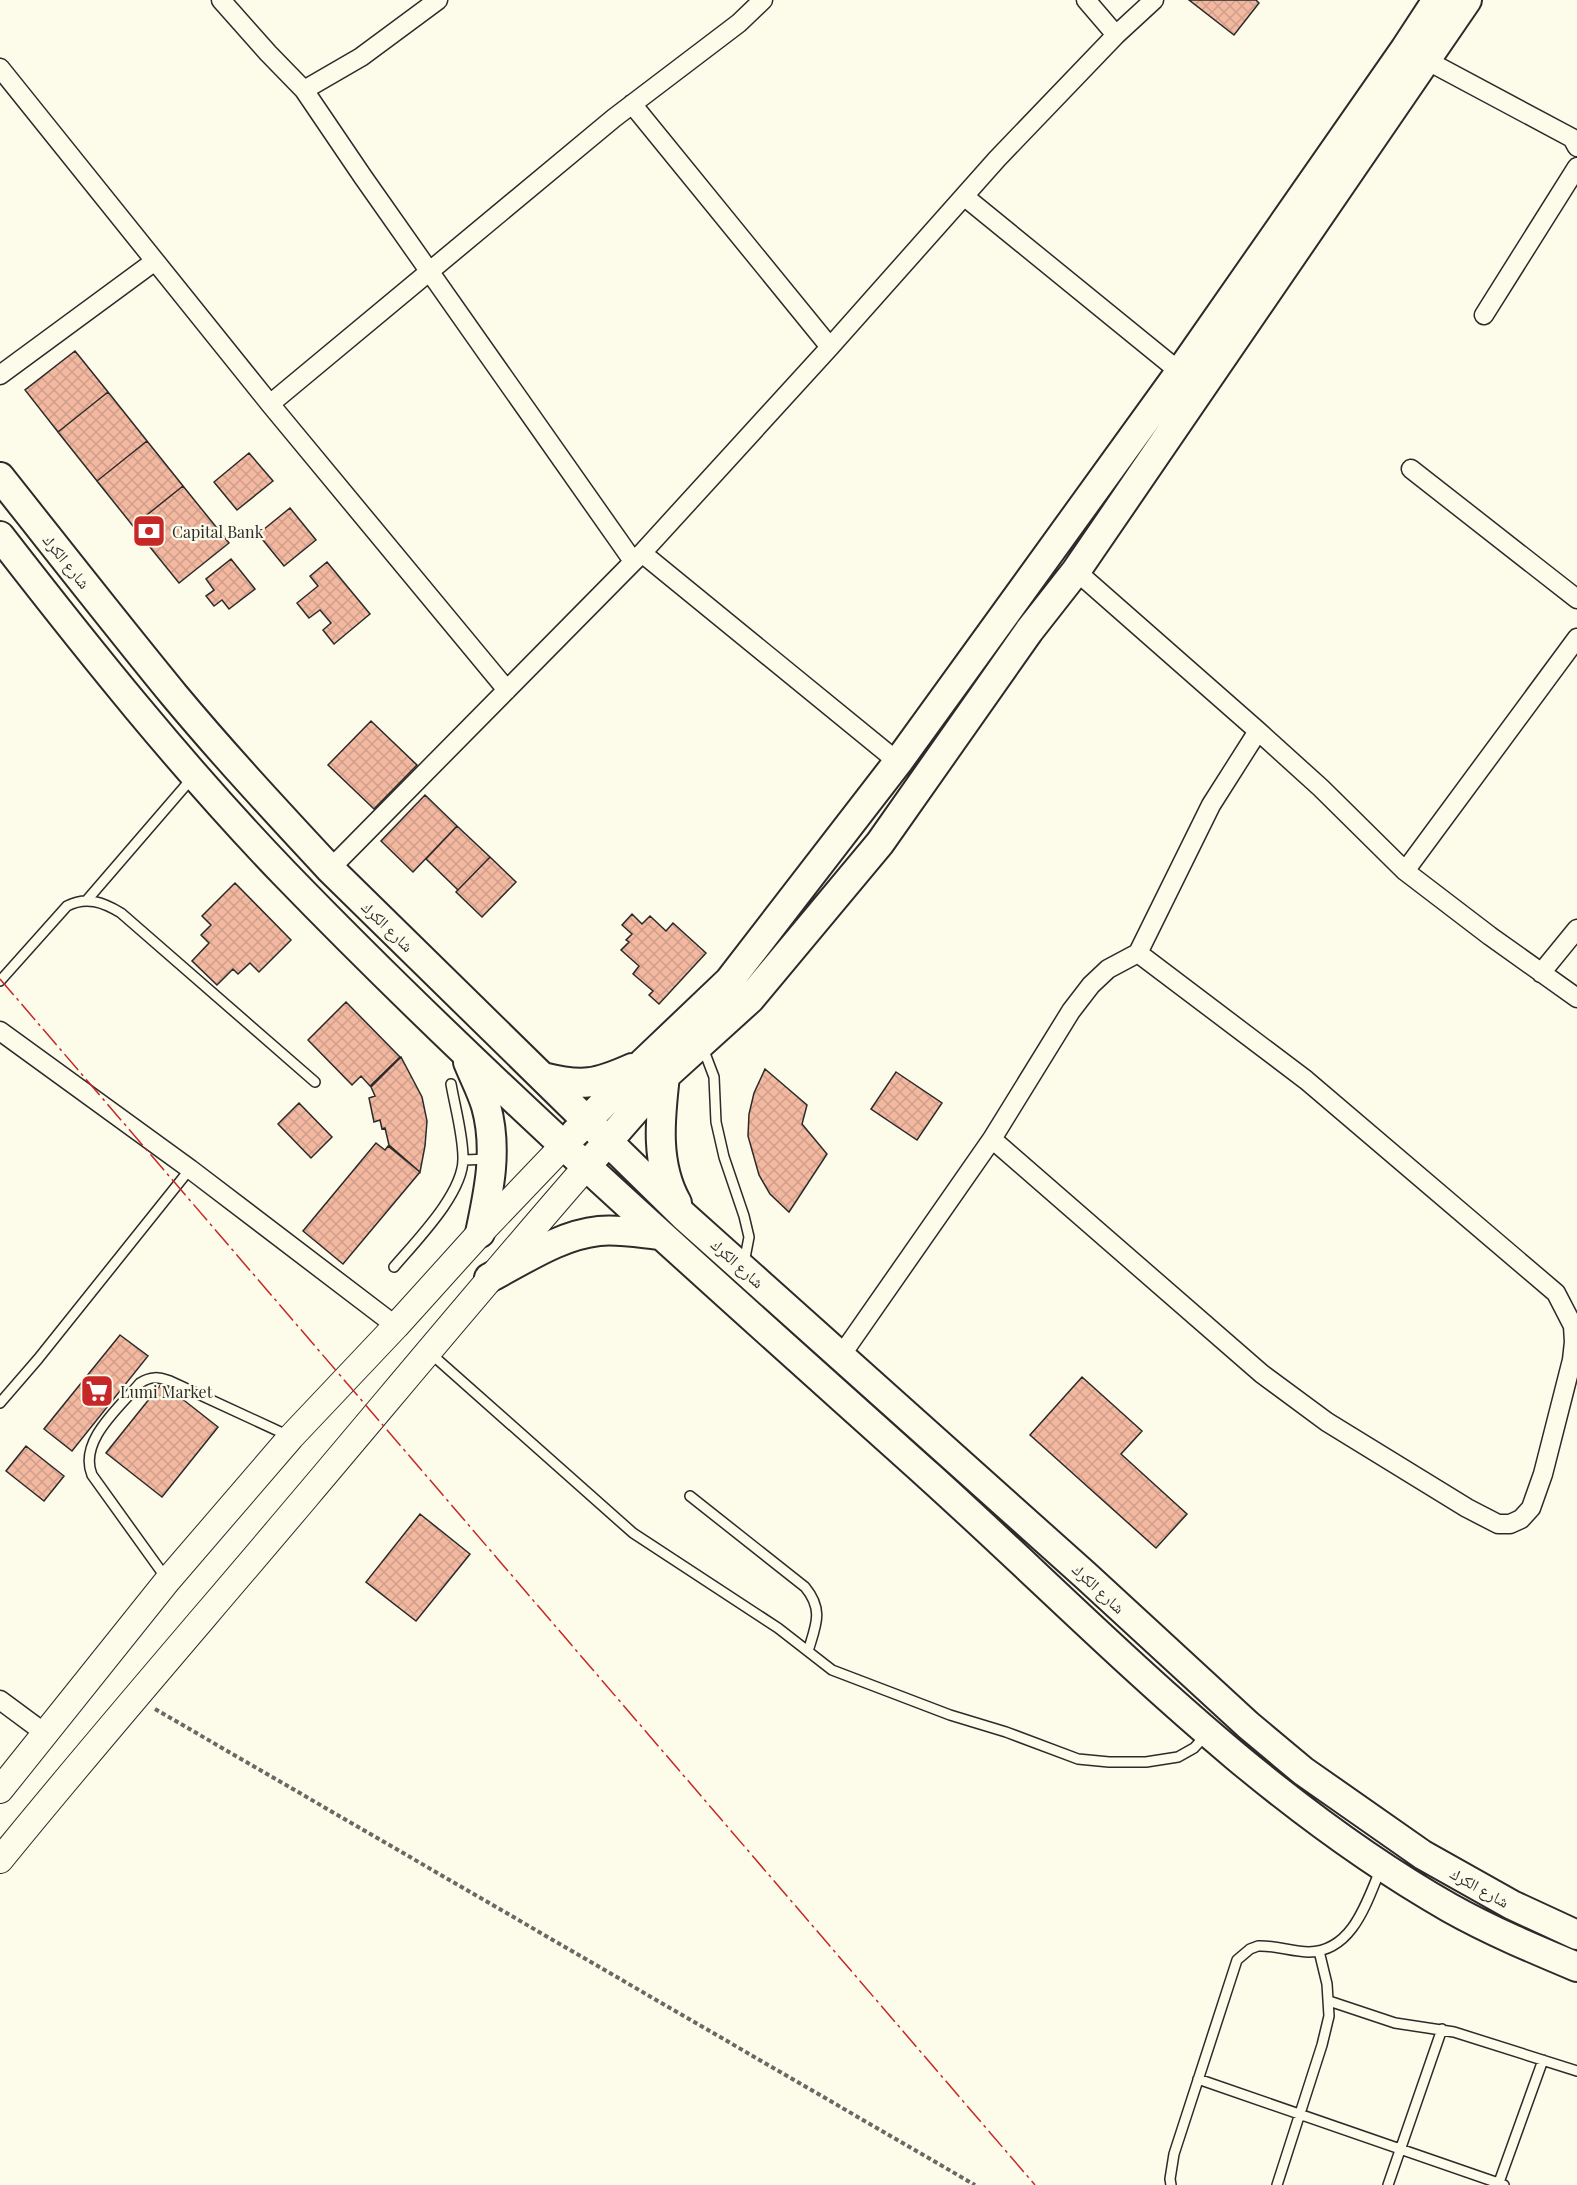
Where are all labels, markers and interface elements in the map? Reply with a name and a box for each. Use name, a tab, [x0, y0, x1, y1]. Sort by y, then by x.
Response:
bank icon: Capital Bank	[131, 513, 167, 549]
place label: Capital Bank	[172, 521, 264, 542]
street label: شارع الكرك	[38, 529, 95, 593]
street label: شارع الكرك	[357, 896, 418, 957]
street label: شارع الكرك	[706, 1234, 769, 1293]
supermarket icon: Lumi Market	[79, 1373, 115, 1409]
place label: Lumi Market	[120, 1381, 213, 1402]
street label: شارع الكرك	[1068, 1558, 1130, 1618]
street label: شارع الكرك	[1446, 1862, 1513, 1913]

